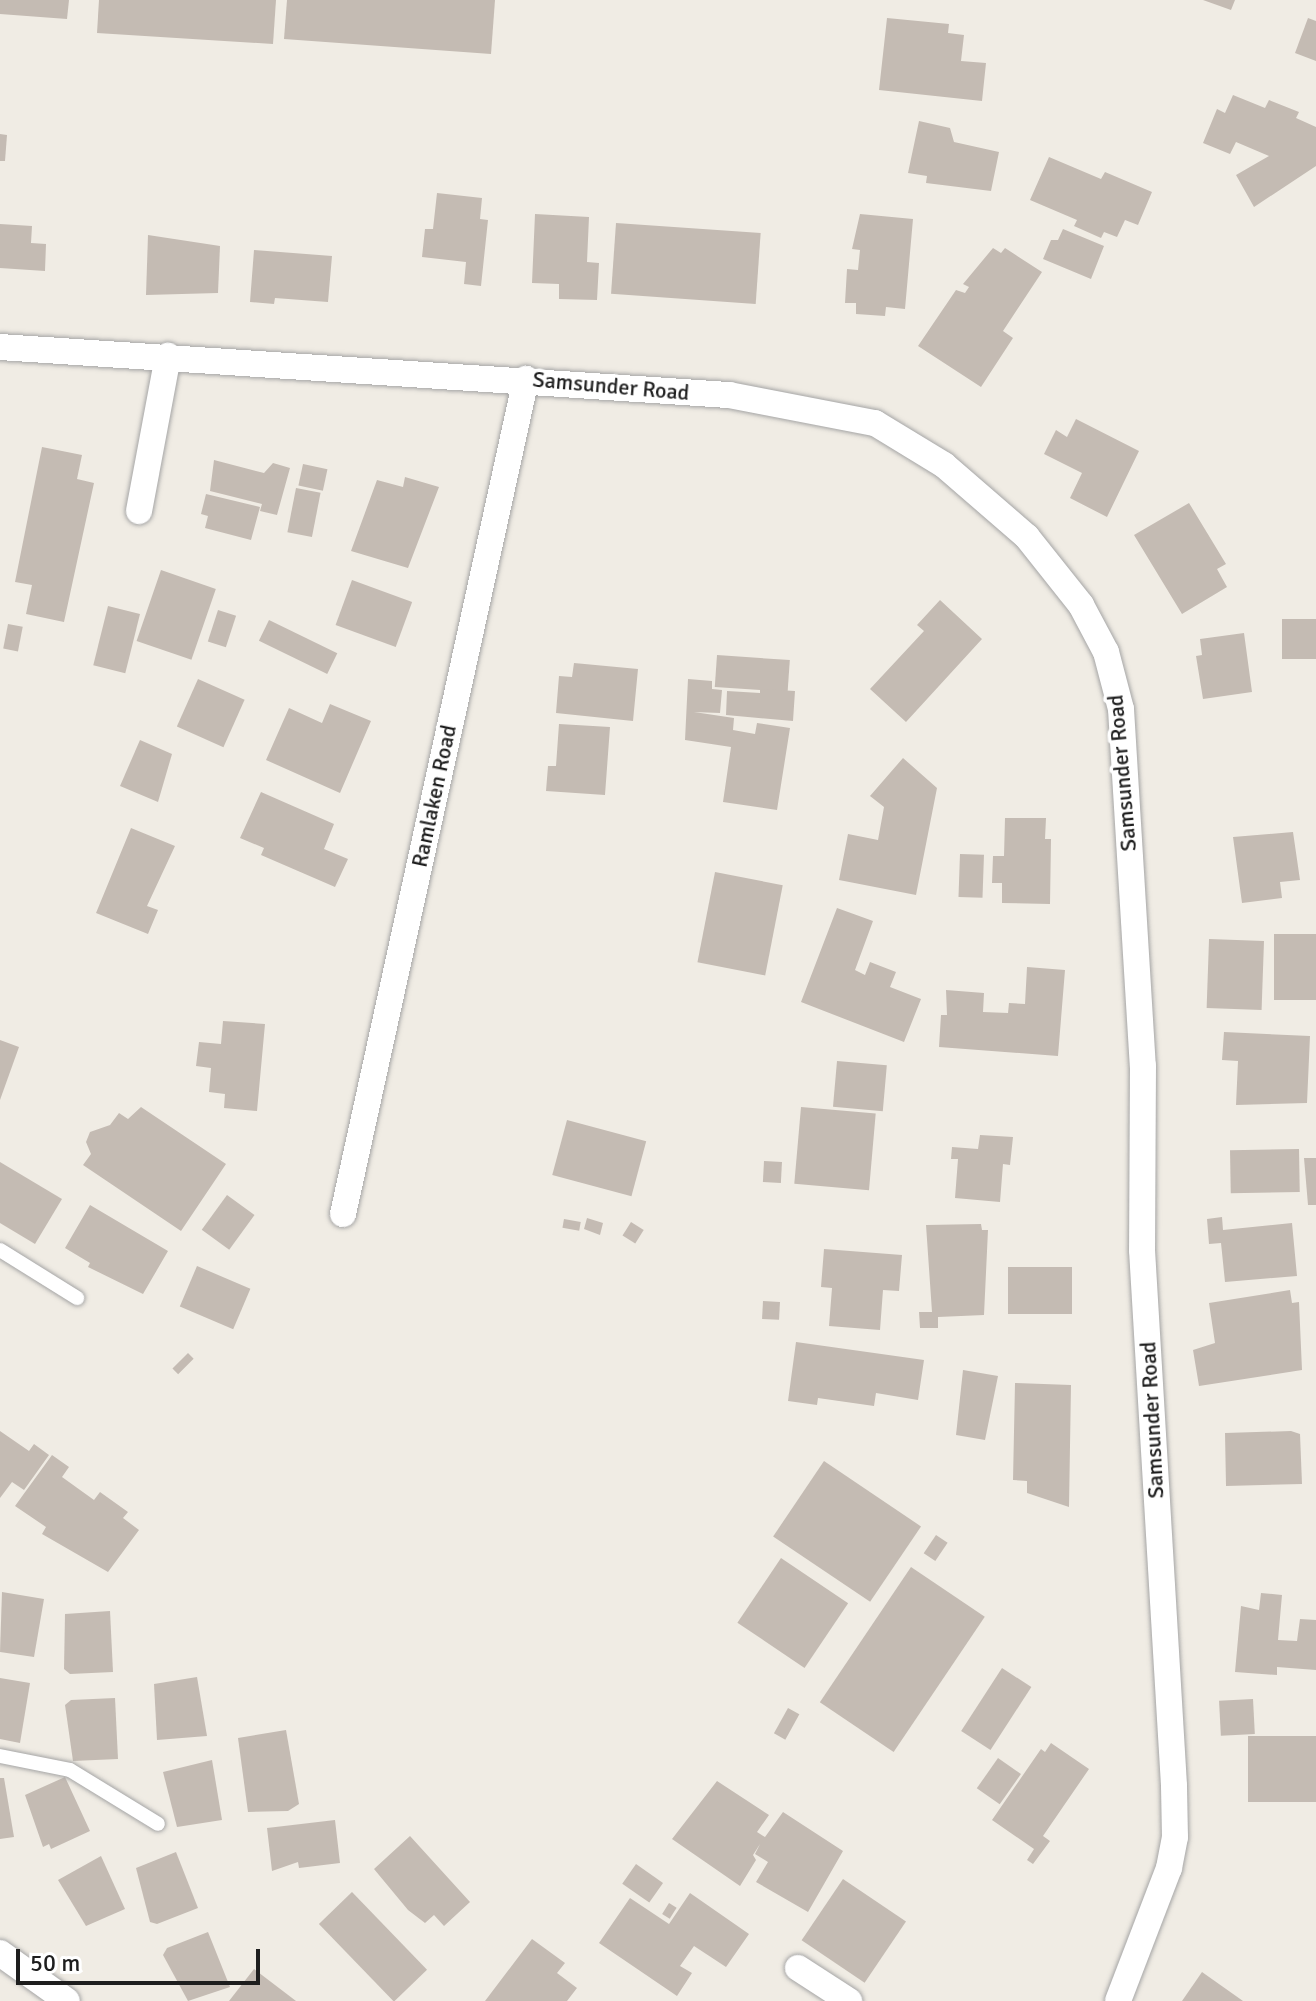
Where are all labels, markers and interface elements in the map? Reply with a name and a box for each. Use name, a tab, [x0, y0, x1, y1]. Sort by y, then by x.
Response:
street label: Samsunder Road	[532, 366, 690, 406]
street label: Samsunder Road	[1102, 694, 1142, 852]
street label: Ramlaken Road	[406, 722, 462, 870]
street label: Samsunder Road	[1135, 1341, 1169, 1499]
scale bar	[20, 1933, 264, 1983]
text: 50 m	[30, 1948, 80, 1978]

